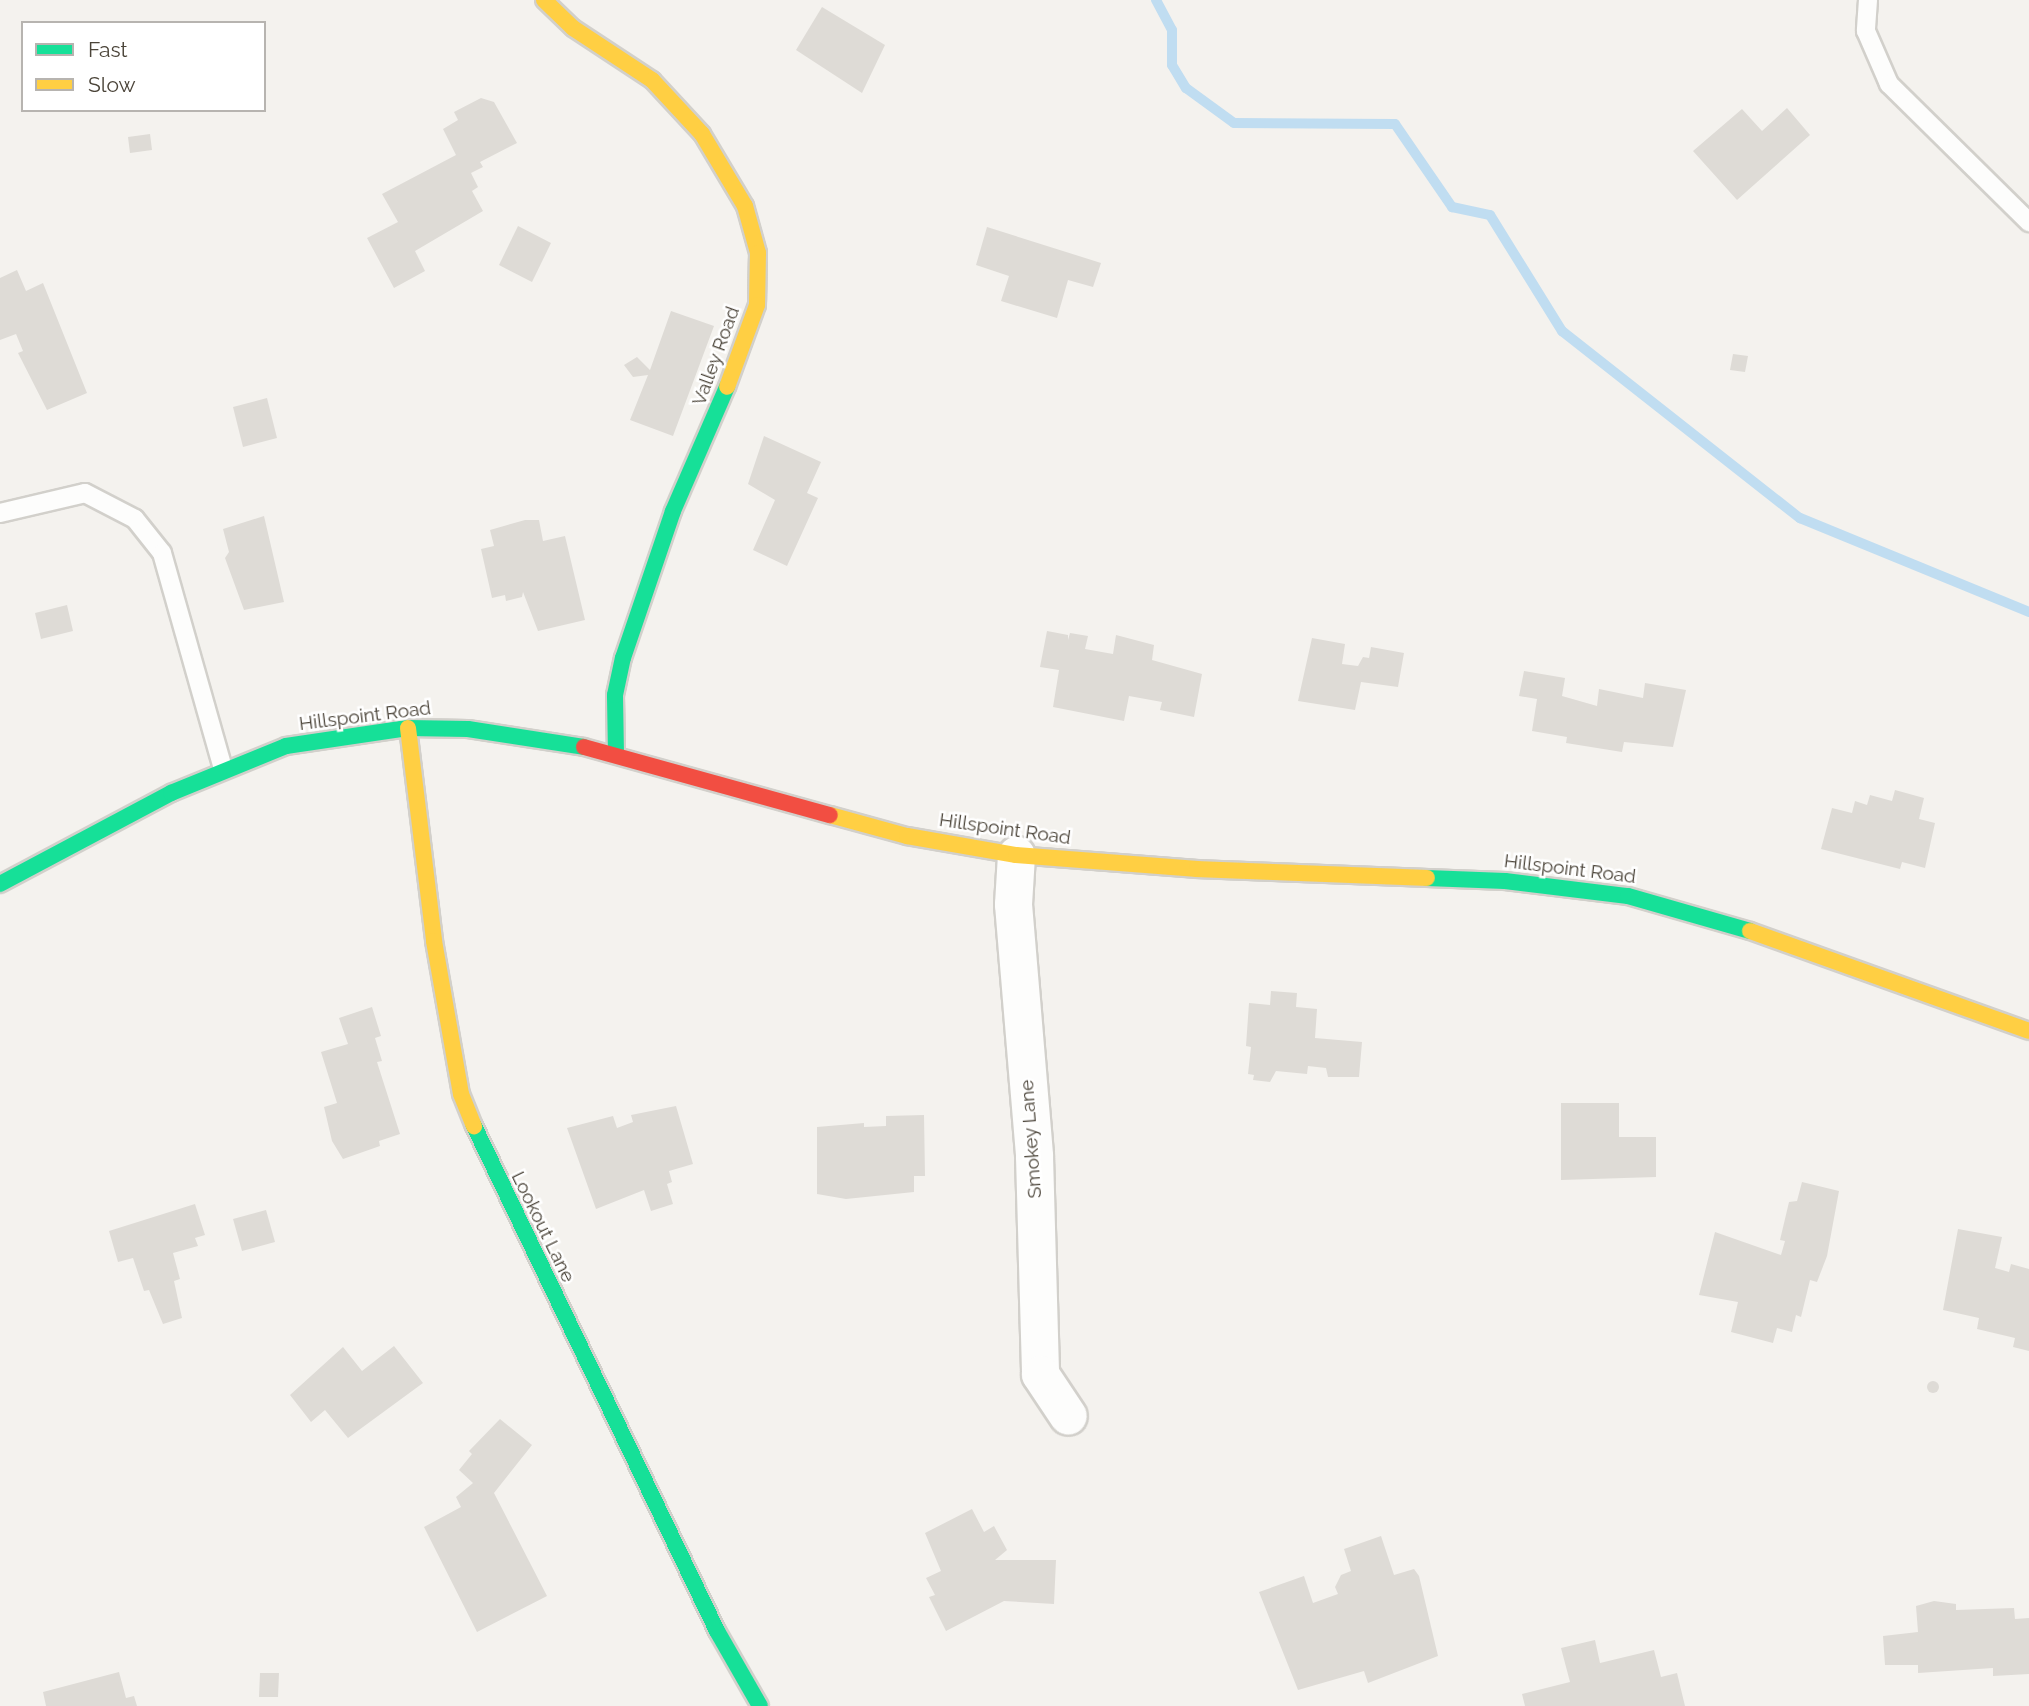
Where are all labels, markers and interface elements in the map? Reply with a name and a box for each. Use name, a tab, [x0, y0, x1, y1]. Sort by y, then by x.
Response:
legend	[21, 21, 266, 112]
text: Fast	[88, 37, 128, 62]
text: Slow	[88, 72, 136, 97]
street label: Valley Road	[687, 303, 745, 409]
street label: Hillspoint Road	[298, 697, 432, 735]
street label: Hillspoint Road	[938, 808, 1072, 850]
street label: Hillspoint Road	[1503, 850, 1637, 888]
street label: Smokey Lane	[1015, 1079, 1047, 1199]
street label: Lookout Lane	[506, 1168, 580, 1286]

